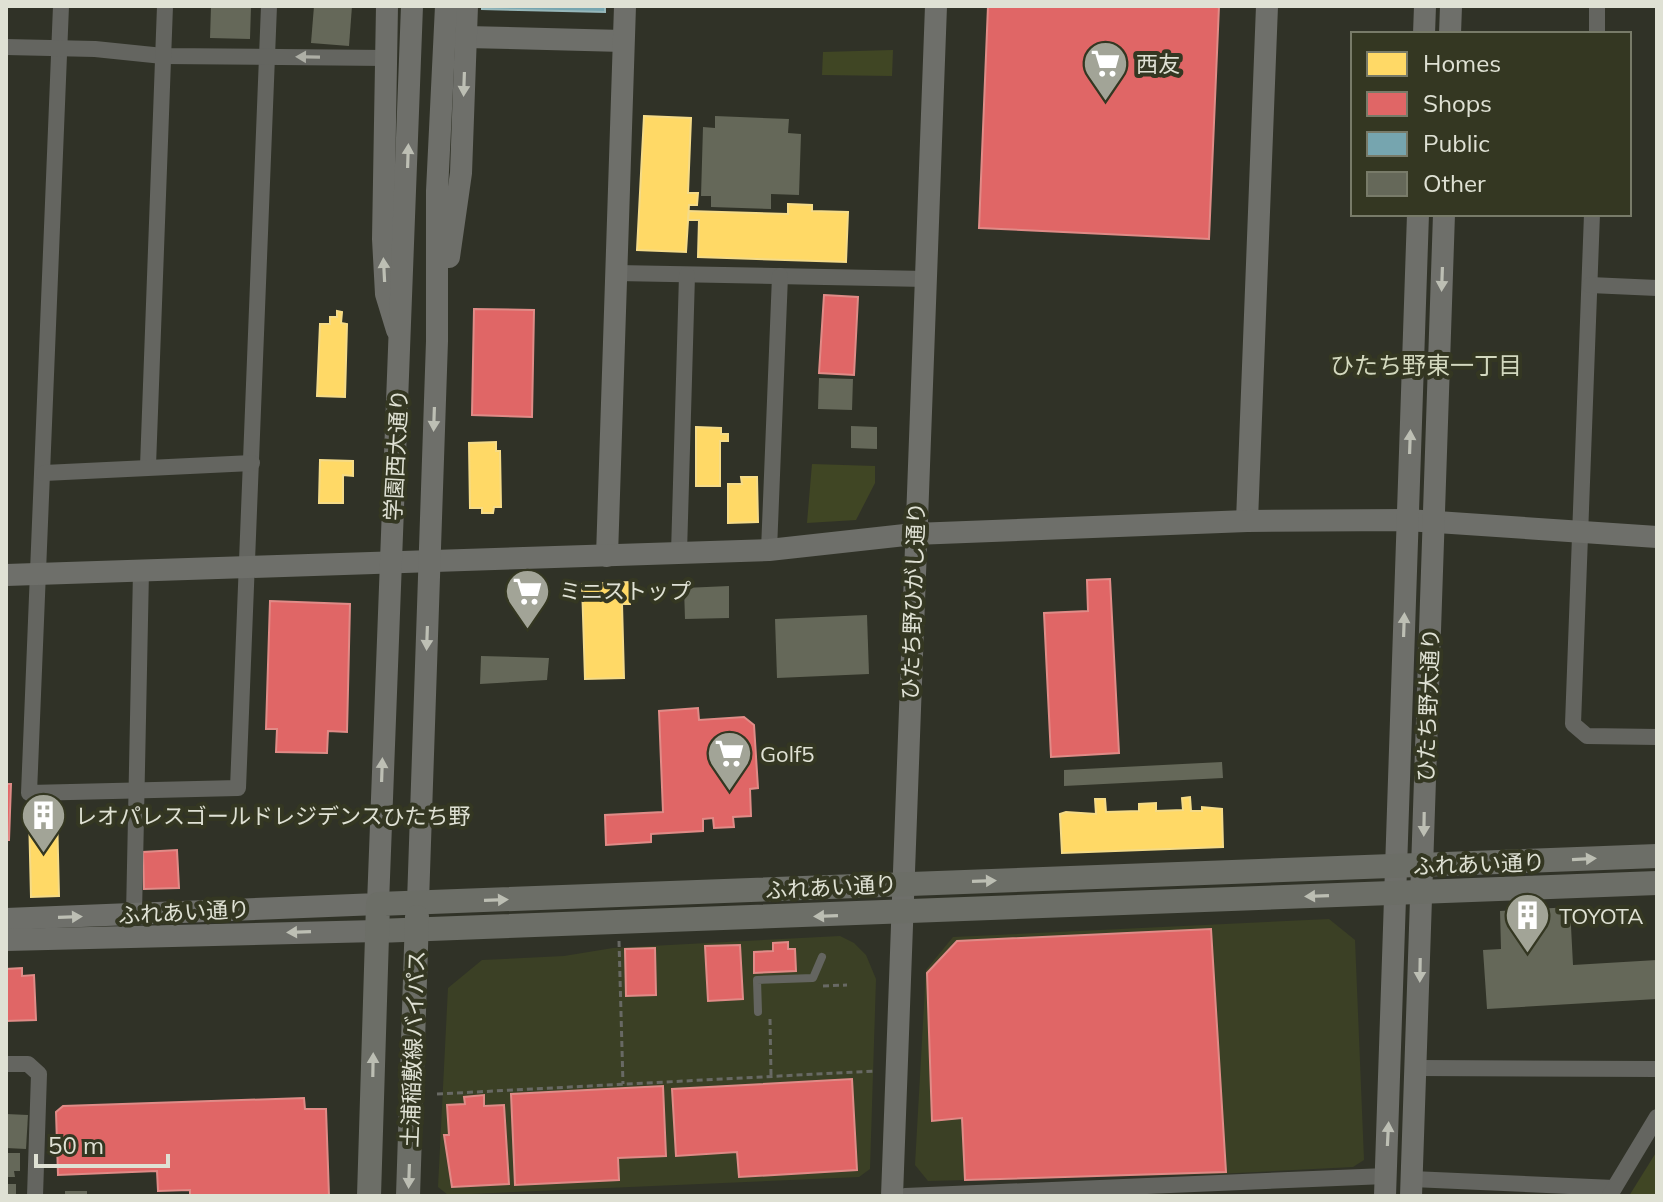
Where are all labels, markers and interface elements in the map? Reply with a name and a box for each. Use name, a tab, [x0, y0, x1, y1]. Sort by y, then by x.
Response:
legend	[1351, 32, 1631, 216]
supermarket icon: 西友	[1081, 40, 1129, 103]
text: Homes	[1423, 48, 1501, 78]
place label: 西友	[1136, 50, 1180, 78]
one-way arrow	[295, 51, 320, 63]
one-way arrow	[458, 72, 471, 97]
text: Shops	[1423, 88, 1492, 118]
text: Public	[1423, 128, 1490, 158]
one-way arrow	[401, 143, 414, 168]
text: Other	[1423, 168, 1486, 198]
one-way arrow	[378, 257, 391, 282]
one-way arrow	[1436, 267, 1449, 292]
district label: ひたち野東一丁目	[1330, 350, 1522, 380]
street label: 学園西大通り	[379, 388, 413, 522]
one-way arrow	[428, 407, 441, 432]
one-way arrow	[1403, 429, 1416, 454]
street label: ひたち野ひがし通り	[896, 502, 930, 700]
supermarket icon: ミニストップ	[504, 567, 552, 630]
place label: ミニストップ	[559, 577, 691, 605]
one-way arrow	[1397, 612, 1410, 637]
one-way arrow	[420, 626, 433, 651]
street label: ひたち野大通り	[1411, 628, 1445, 782]
supermarket icon: Golf5	[705, 730, 753, 793]
place label: Golf5	[760, 740, 815, 768]
one-way arrow	[376, 757, 389, 782]
building icon: レオパレスゴールドレジデンスひたち野	[20, 792, 68, 855]
place label: レオパレスゴールドレジデンスひたち野	[75, 802, 471, 830]
one-way arrow	[1418, 812, 1431, 837]
street label: ふれあい通り	[1413, 848, 1545, 880]
one-way arrow	[1572, 853, 1597, 866]
street label: ふれあい通り	[764, 870, 898, 904]
one-way arrow	[972, 874, 997, 887]
one-way arrow	[1304, 890, 1329, 903]
building icon: TOYOTA	[1504, 892, 1552, 955]
one-way arrow	[484, 893, 509, 906]
street label: ふれあい通り	[117, 895, 251, 929]
place label: TOYOTA	[1559, 902, 1644, 930]
one-way arrow	[58, 910, 83, 923]
one-way arrow	[813, 910, 838, 923]
one-way arrow	[286, 925, 311, 938]
street label: 土浦稲敷線バイパス	[396, 950, 430, 1148]
one-way arrow	[1414, 958, 1427, 983]
one-way arrow	[367, 1052, 380, 1077]
scale bar	[36, 1118, 168, 1168]
one-way arrow	[1382, 1121, 1395, 1146]
text: 50 m	[48, 1130, 104, 1160]
one-way arrow	[402, 1164, 415, 1189]

